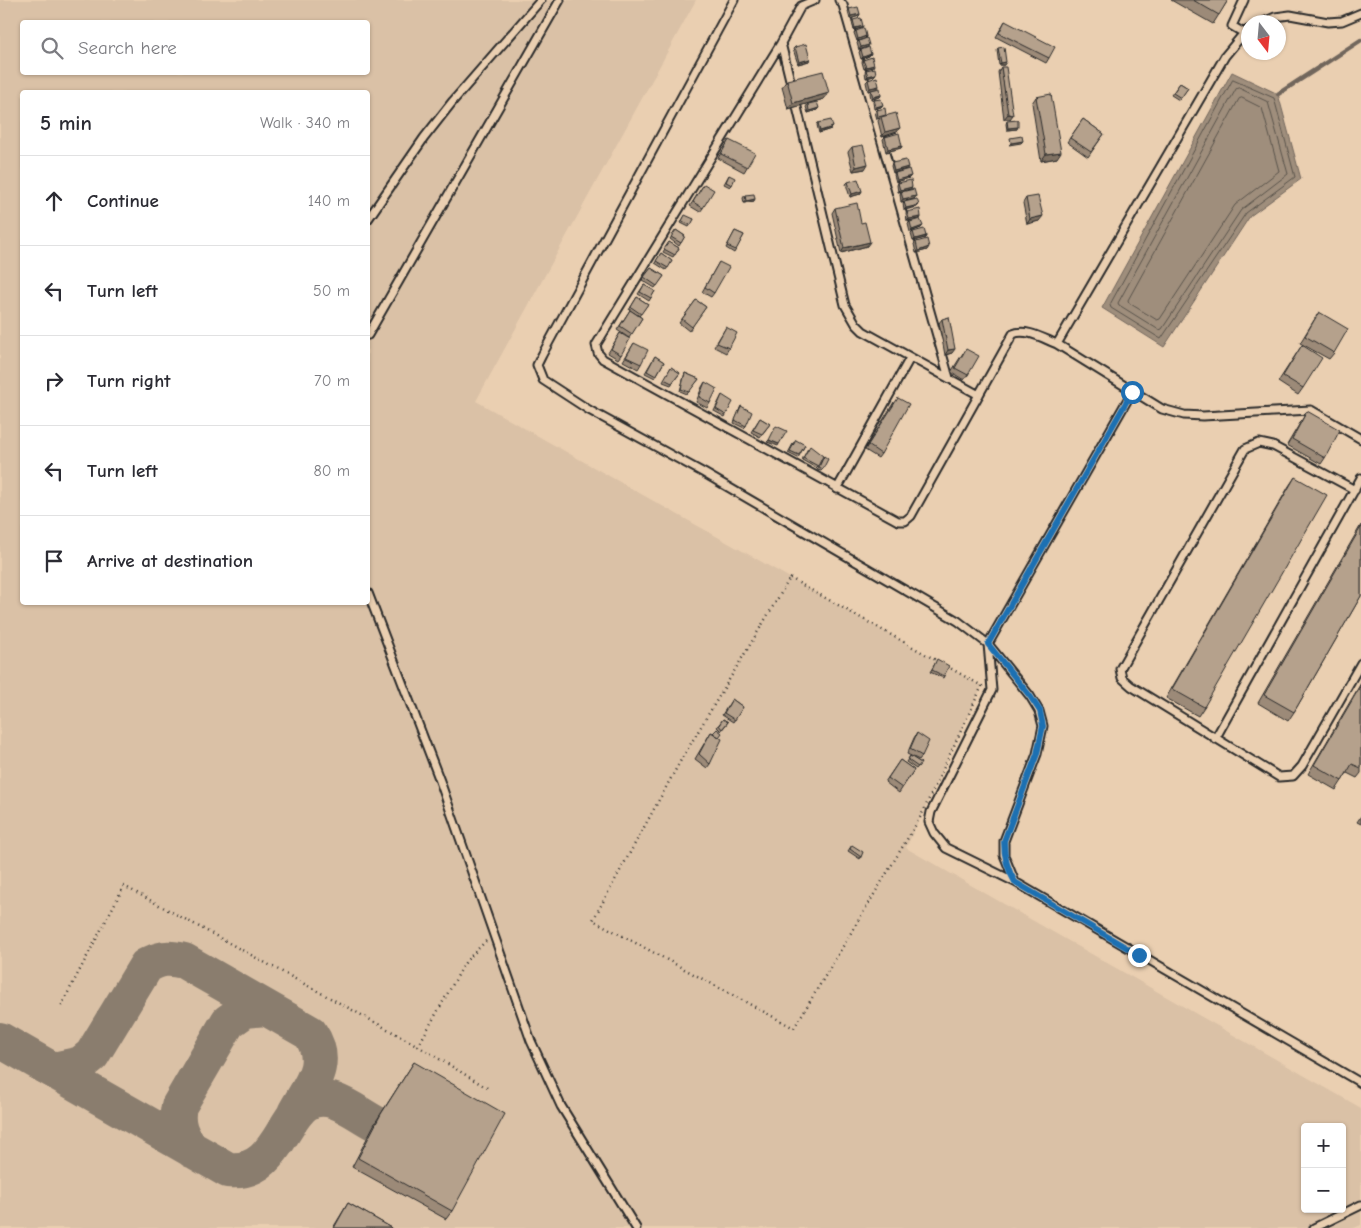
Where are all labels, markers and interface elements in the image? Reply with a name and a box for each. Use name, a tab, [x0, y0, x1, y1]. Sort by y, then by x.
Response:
north arrow	[1241, 15, 1286, 60]
search box	[20, 20, 370, 75]
icon: search	[38, 34, 66, 62]
text: Search here	[78, 37, 177, 59]
text: 5 min	[40, 111, 92, 135]
text: Walk · 340 m	[260, 114, 350, 132]
icon: ahead	[40, 187, 68, 215]
text: Continue	[87, 190, 159, 212]
text: 140 m	[308, 192, 350, 210]
icon: left	[40, 277, 68, 305]
text: Turn left	[87, 280, 158, 302]
text: 50 m	[313, 282, 350, 300]
icon: right	[40, 367, 68, 395]
text: Turn right	[87, 370, 171, 392]
text: 70 m	[314, 372, 350, 390]
route start	[1121, 381, 1144, 404]
icon: left	[40, 457, 68, 485]
text: Turn left	[87, 460, 158, 482]
text: 80 m	[313, 462, 350, 480]
icon: arrive	[40, 547, 68, 575]
text: Arrive at destination	[87, 550, 253, 572]
route end	[1128, 944, 1151, 967]
map controls	[1301, 1123, 1346, 1213]
button: +	[1301, 1123, 1346, 1168]
button: −	[1301, 1168, 1346, 1213]

